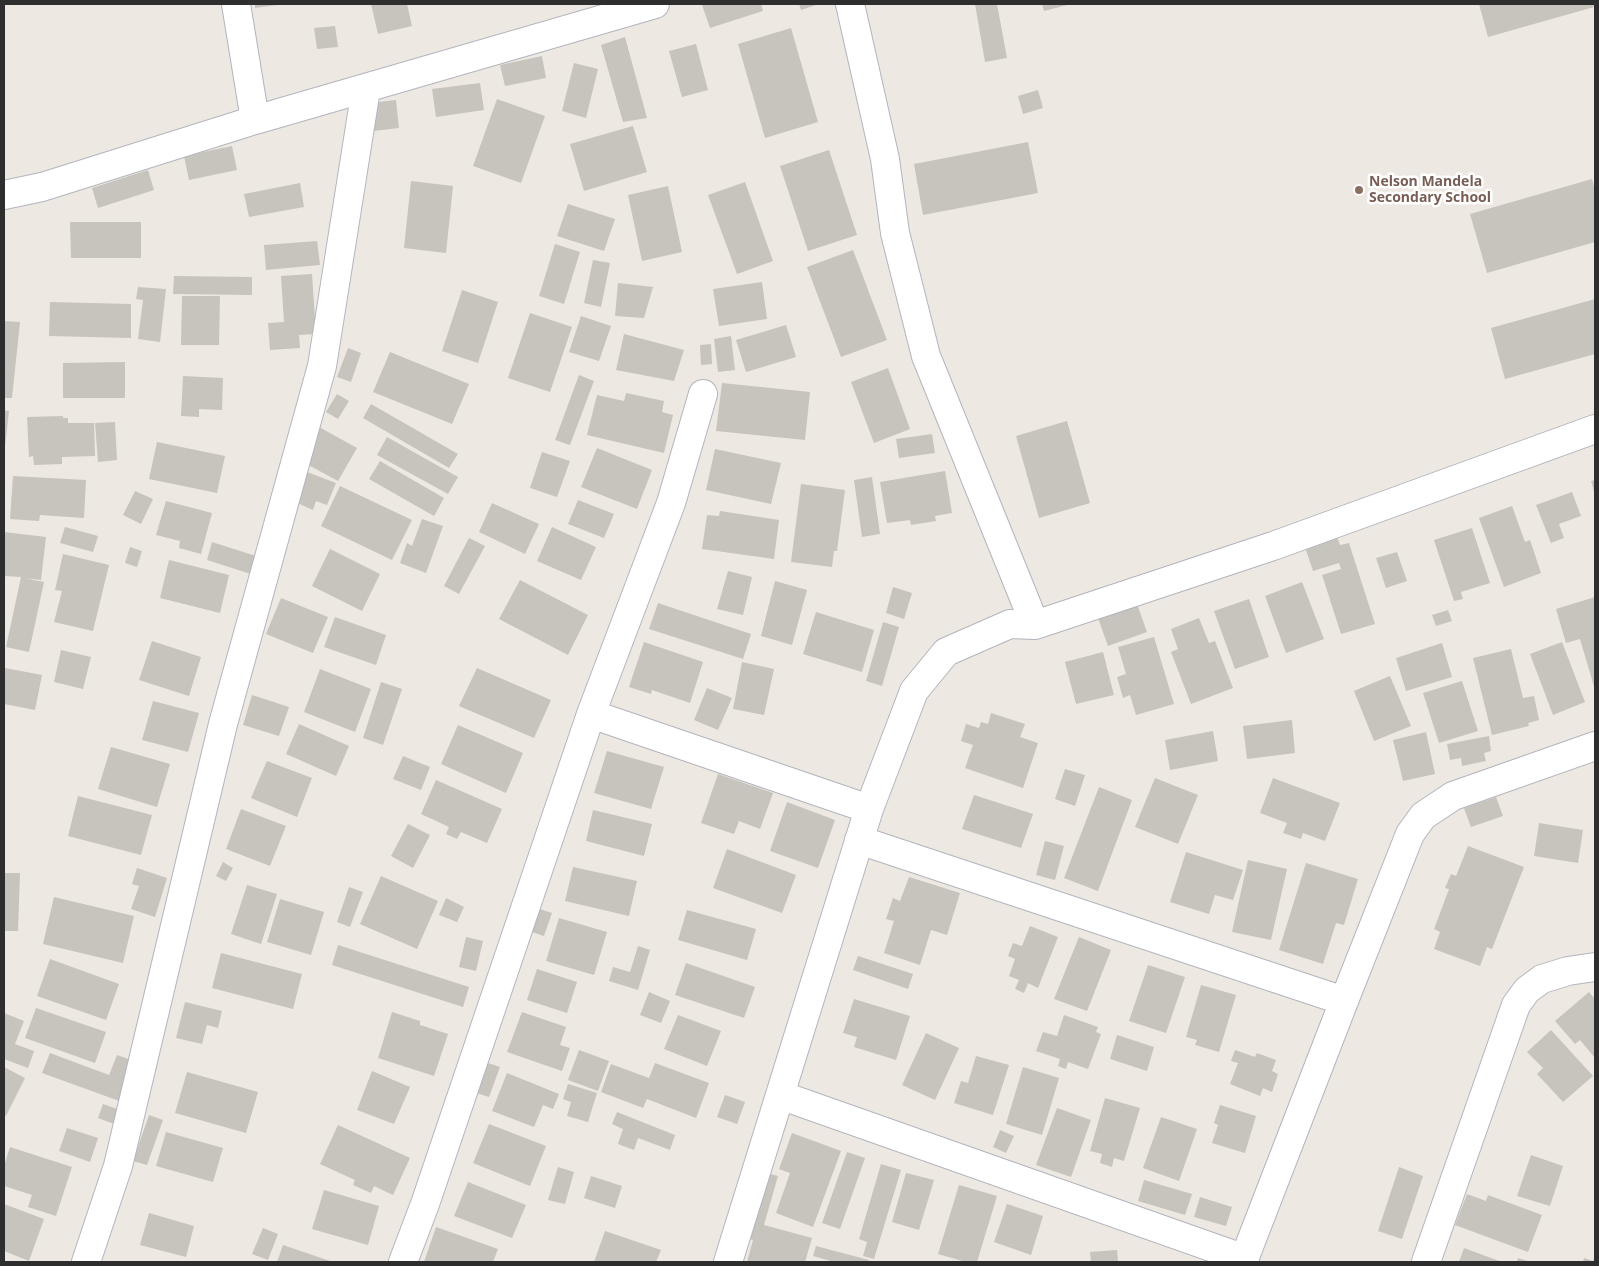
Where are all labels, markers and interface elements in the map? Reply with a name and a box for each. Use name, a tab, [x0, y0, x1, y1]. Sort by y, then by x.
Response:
place label: Nelson Mandela Secondary School	[1369, 174, 1491, 206]
marker: Nelson Mandela Secondary School	[1353, 184, 1365, 196]

